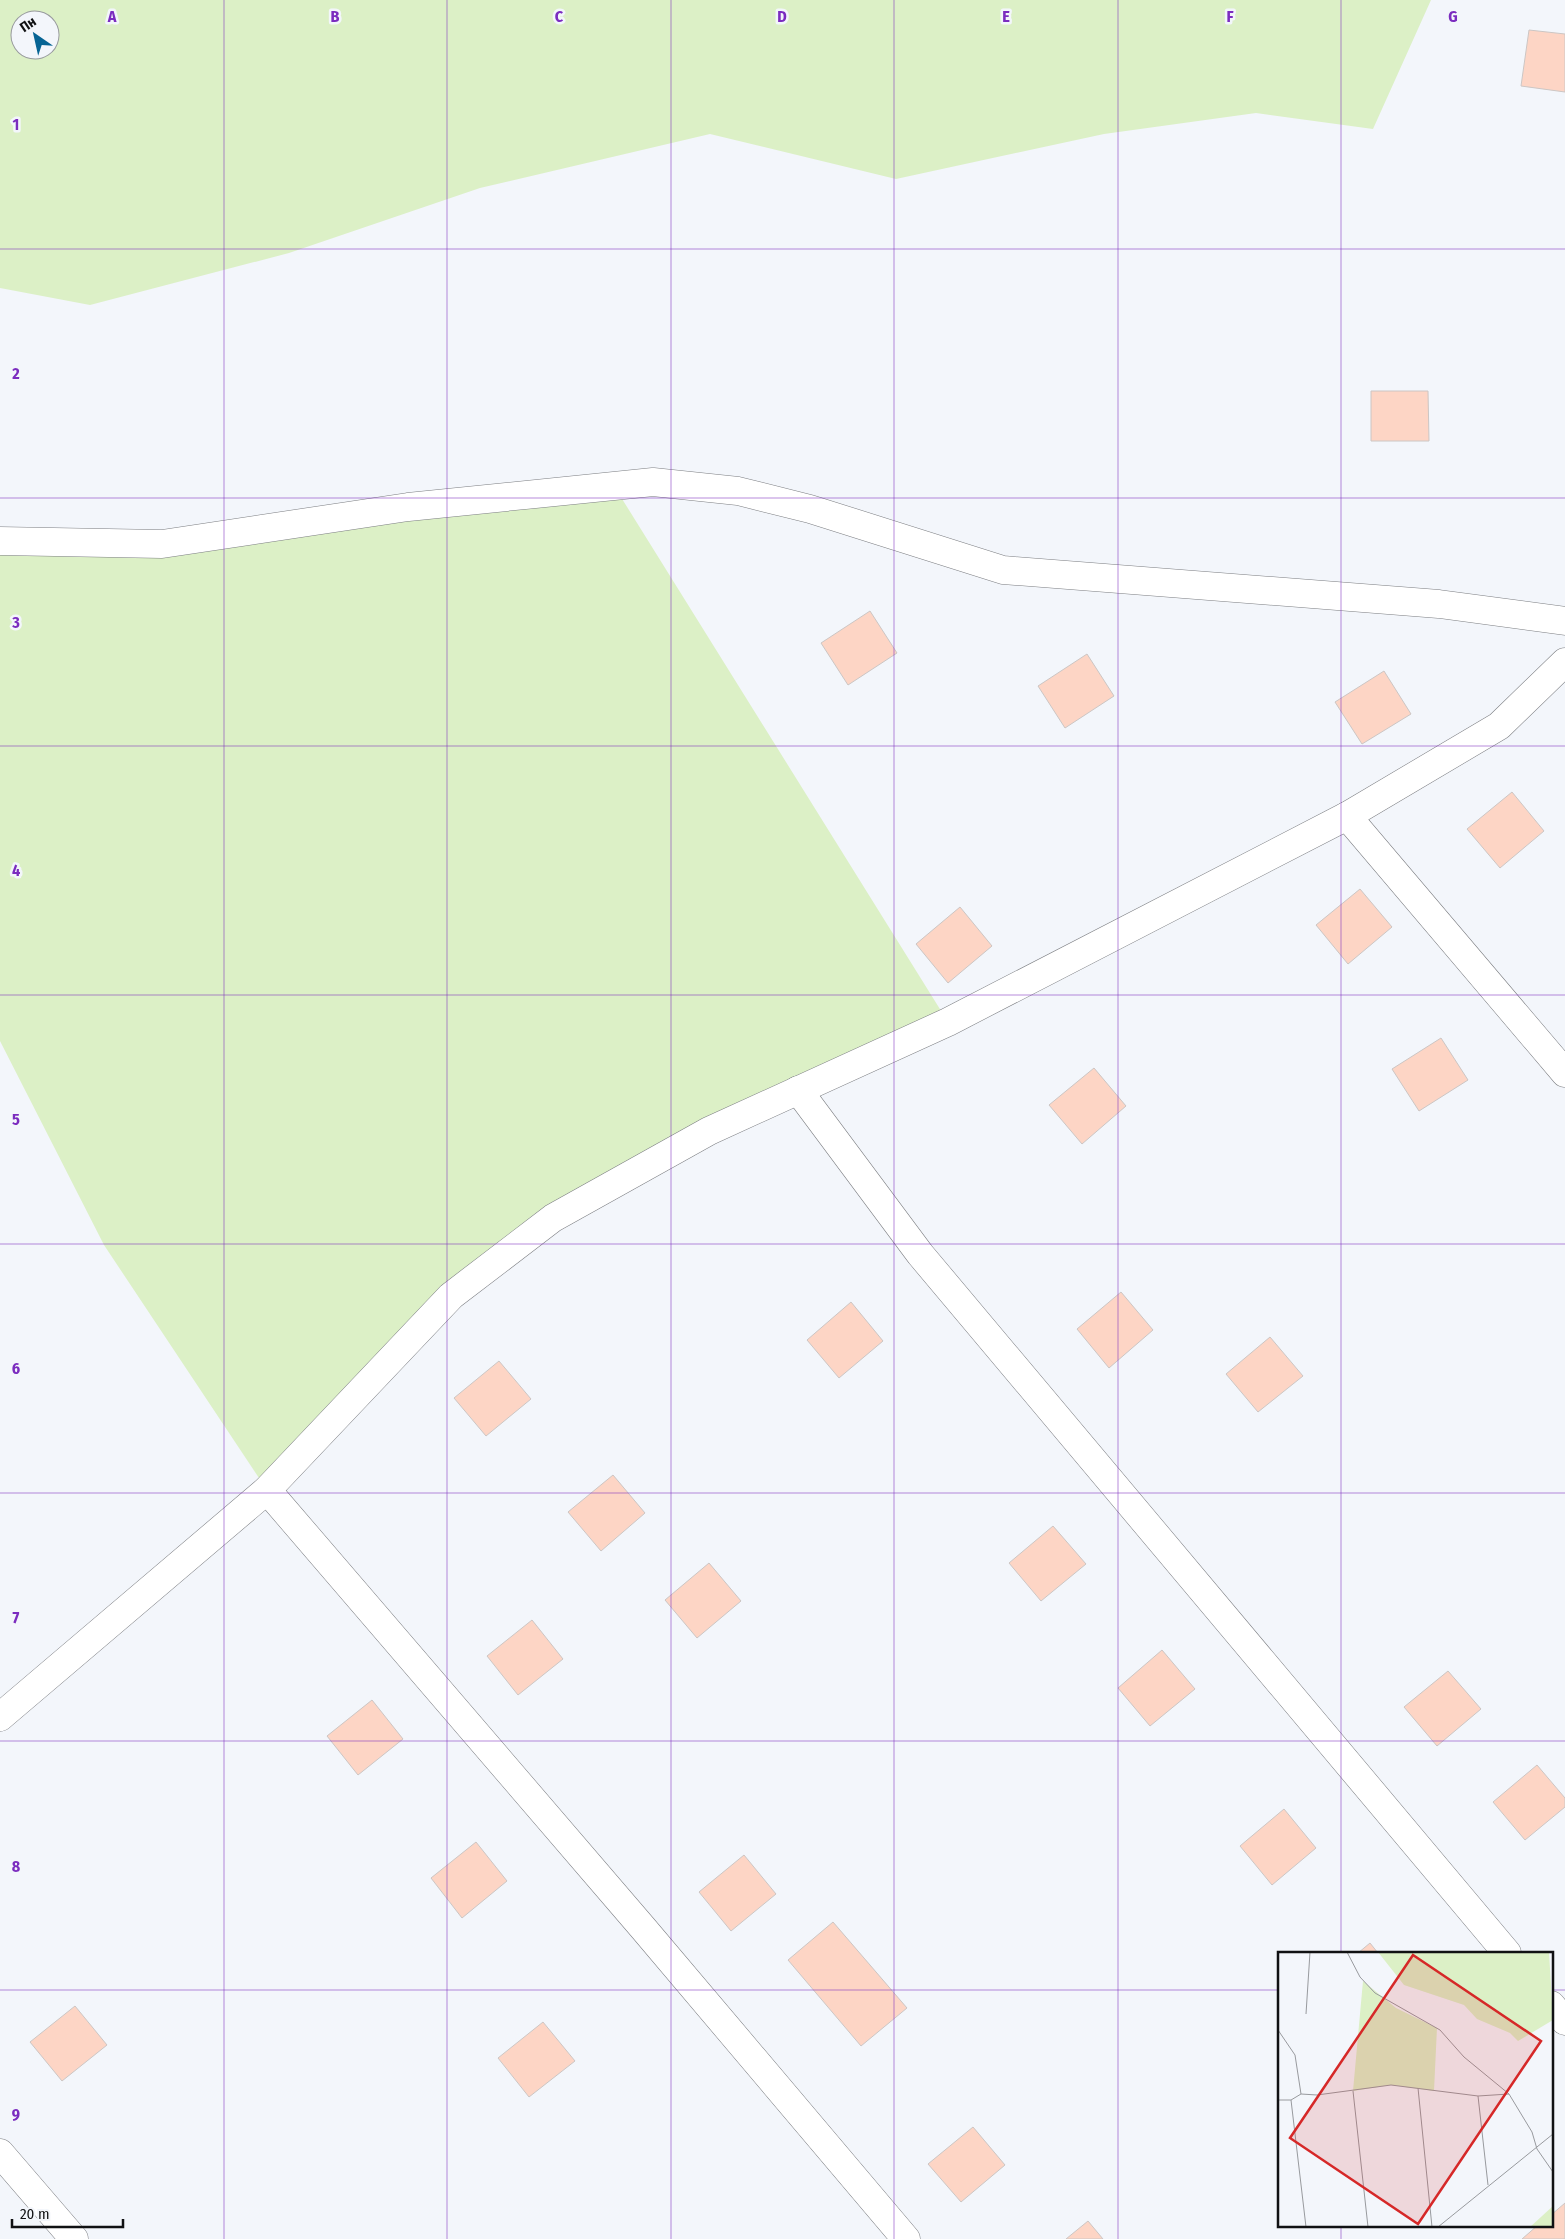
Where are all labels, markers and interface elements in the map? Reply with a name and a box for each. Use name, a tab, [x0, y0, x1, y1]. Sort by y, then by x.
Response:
text: A	[107, 7, 117, 26]
text: B	[331, 7, 340, 26]
text: C	[555, 7, 564, 26]
text: D	[777, 7, 787, 26]
text: E	[1002, 7, 1010, 26]
text: F	[1226, 7, 1234, 26]
text: G	[1448, 7, 1458, 26]
north arrow	[10, 10, 60, 60]
text: Пн	[17, 13, 39, 36]
text: 1	[13, 115, 19, 134]
text: 2	[11, 364, 20, 383]
text: 3	[11, 613, 20, 632]
text: 4	[12, 861, 20, 880]
text: 5	[12, 1110, 20, 1129]
text: 6	[12, 1359, 20, 1378]
text: 7	[13, 1608, 20, 1627]
text: 8	[12, 1857, 21, 1876]
inset map	[1278, 1952, 1552, 2226]
text: 9	[12, 2105, 20, 2124]
scale bar	[12, 2196, 124, 2228]
text: 20 m	[20, 2205, 50, 2223]

